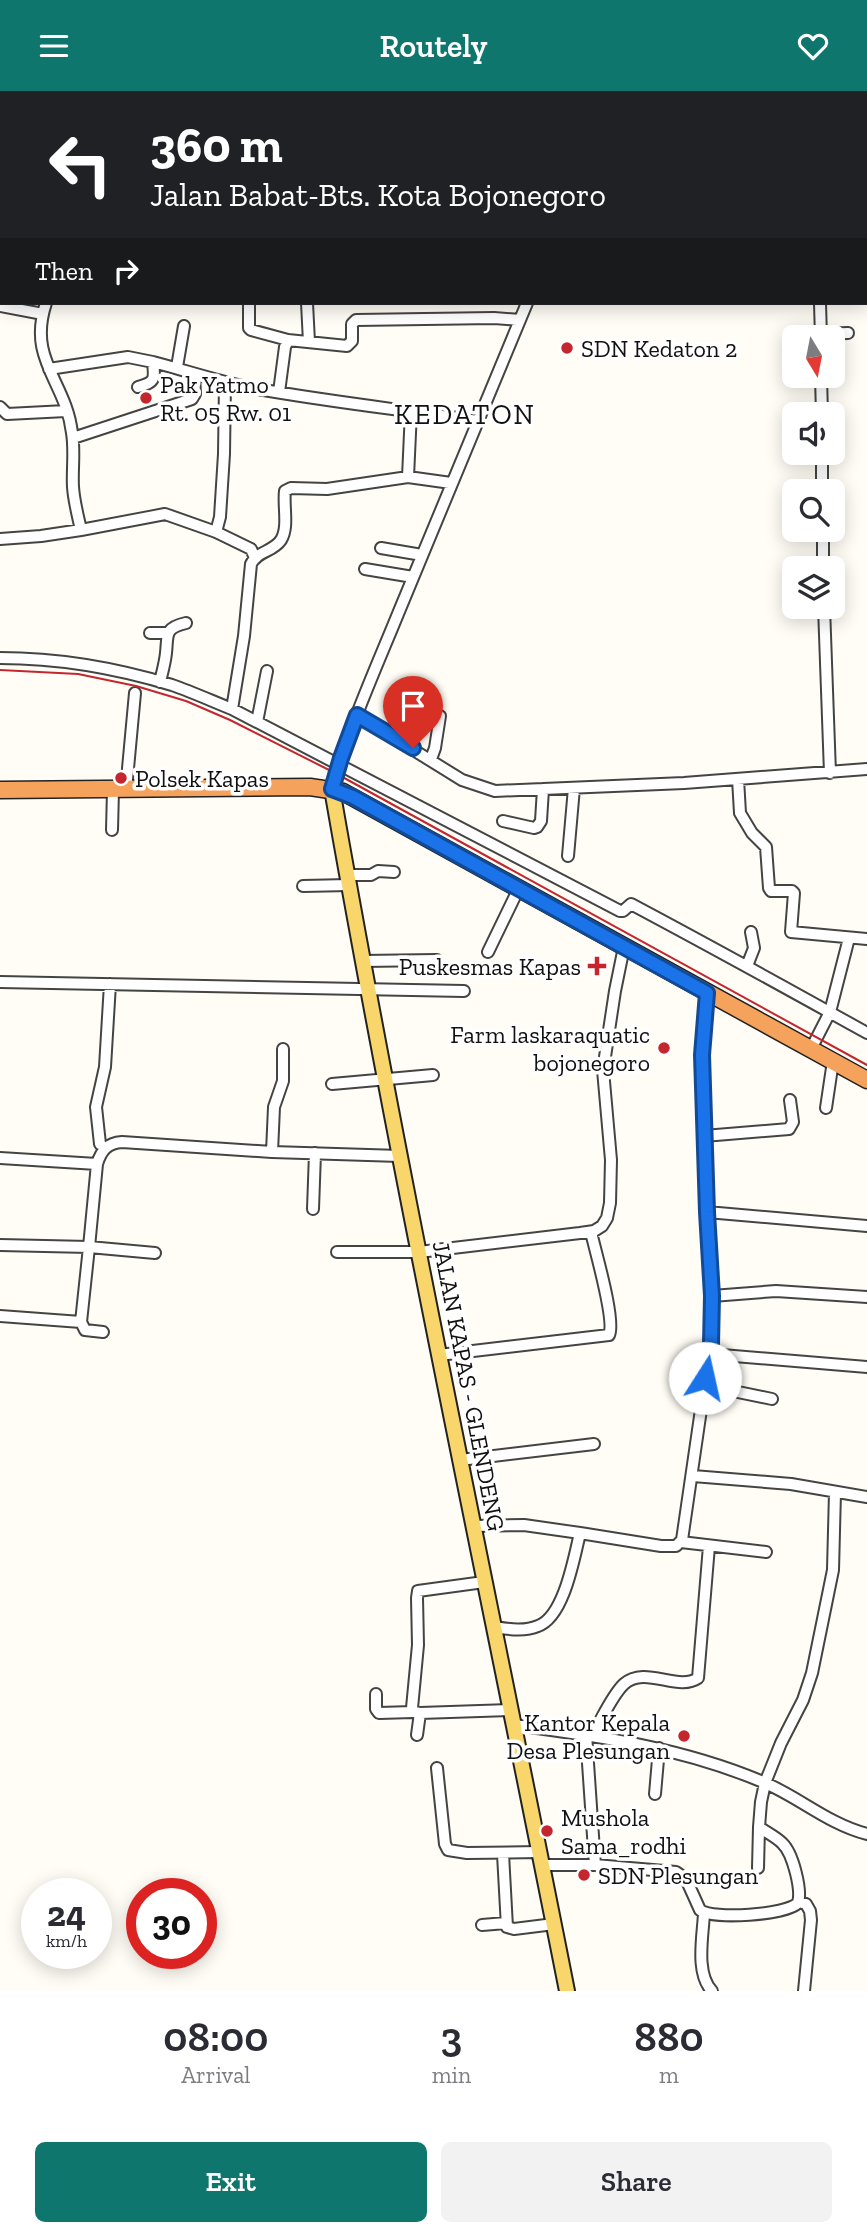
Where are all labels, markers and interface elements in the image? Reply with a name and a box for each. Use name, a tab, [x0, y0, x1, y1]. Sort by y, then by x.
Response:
icon: menu	[35, 27, 73, 65]
text: Routely	[380, 27, 487, 65]
icon: heart	[794, 27, 832, 65]
text: 360 m	[150, 116, 283, 175]
icon: left	[35, 119, 126, 210]
text: Jalan Babat-Bts. Kota Bojonegoro	[150, 176, 606, 214]
icon: right	[107, 252, 145, 290]
text: Then	[35, 255, 93, 287]
north arrow	[782, 325, 845, 389]
map controls	[782, 325, 845, 619]
place label: SDN Kedaton 2	[581, 334, 737, 363]
marker: SDN Kedaton 2	[559, 340, 575, 356]
place label: Pak Yatmo Rt. 05 Rw. 01	[160, 370, 291, 427]
marker: Pak Yatmo Rt. 05 Rw. 01	[138, 390, 154, 406]
district label: KEDATON	[394, 398, 536, 431]
button: sound	[782, 402, 845, 465]
button: search	[782, 479, 845, 542]
button: layers	[782, 556, 845, 619]
pin	[383, 676, 443, 748]
icon: arrive	[394, 687, 432, 725]
place label: Polsek Kapas	[135, 764, 269, 793]
marker: Polsek Kapas	[113, 770, 129, 786]
place label: Puskesmas Kapas	[399, 952, 581, 981]
marker: Puskesmas Kapas	[587, 956, 607, 976]
place label: Farm laskaraquatic bojonegoro	[450, 1020, 650, 1077]
marker: Farm laskaraquatic bojonegoro	[656, 1040, 672, 1056]
street label: JALAN KAPAS - GLENDENG	[427, 1239, 511, 1533]
position arrow	[668, 1341, 742, 1415]
place label: Kantor Kepala Desa Plesungan	[507, 1708, 670, 1765]
marker: Kantor Kepala Desa Plesungan	[676, 1728, 692, 1744]
place label: Mushola Sama_rodhi	[561, 1803, 687, 1860]
marker: Mushola Sama_rodhi	[539, 1823, 555, 1839]
place label: SDN Plesungan	[598, 1861, 758, 1890]
marker: SDN Plesungan	[576, 1867, 592, 1883]
speed limit sign: 30	[126, 1878, 217, 1969]
text: 24	[47, 1893, 86, 1935]
text: km/h	[46, 1930, 87, 1952]
text: 08:00	[163, 2011, 268, 2062]
text: 3	[441, 2011, 462, 2062]
text: 880	[634, 2011, 704, 2062]
text: Arrival	[181, 2061, 250, 2089]
text: min	[432, 2061, 471, 2089]
text: m	[659, 2061, 679, 2089]
button: Exit	[35, 2142, 427, 2222]
button: Share	[441, 2142, 832, 2222]

